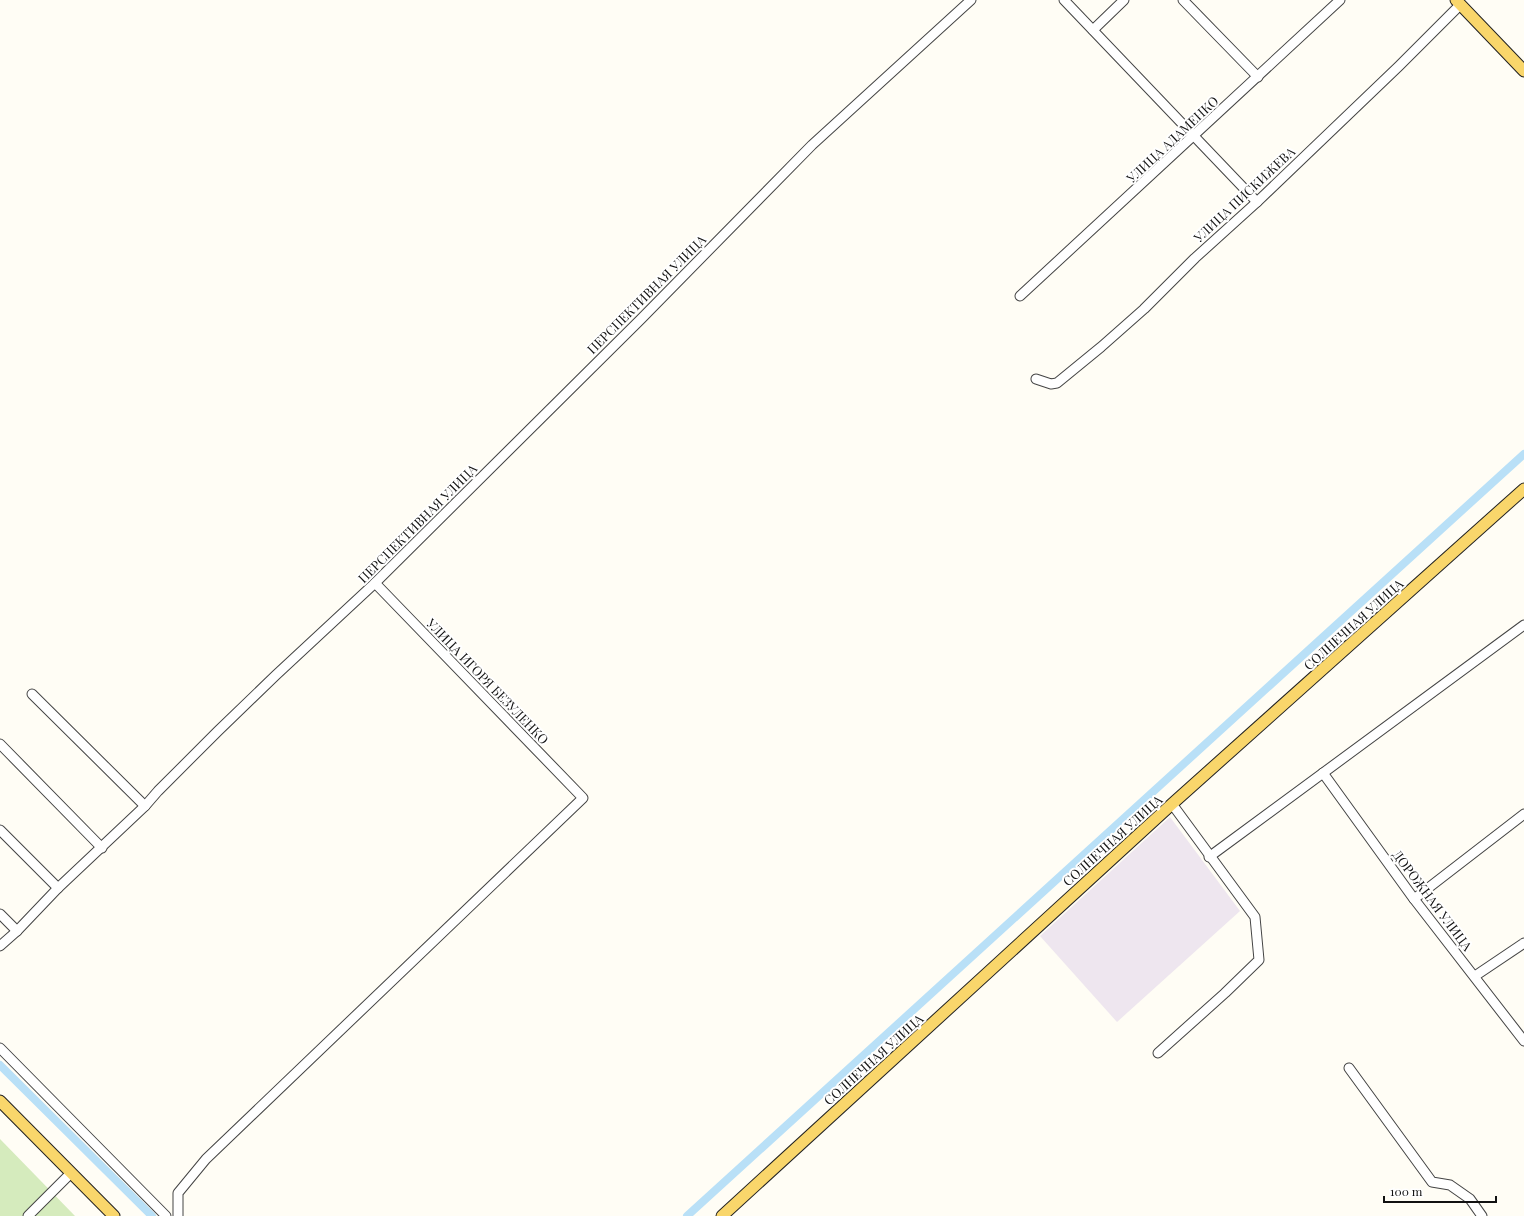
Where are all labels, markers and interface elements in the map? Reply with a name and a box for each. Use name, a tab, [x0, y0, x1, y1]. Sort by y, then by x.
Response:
street label: УЛИЦА АДАМЕНКО	[1122, 92, 1222, 187]
street label: УЛИЦА ПИСКИЖЕВА	[1189, 142, 1299, 246]
street label: ПЕРСПЕКТИВНАЯ УЛИЦА	[583, 230, 710, 357]
street label: ПЕРСПЕКТИВНАЯ УЛИЦА	[354, 459, 481, 586]
street label: СОЛНЕЧНАЯ УЛИЦА	[1300, 574, 1407, 673]
street label: УЛИЦА ИГОРЯ БЕЗУЛЕНКО	[423, 614, 553, 748]
street label: СОЛНЕЧНАЯ УЛИЦА	[1059, 790, 1166, 889]
street label: ДОРОЖНАЯ УЛИЦА	[1390, 846, 1477, 954]
street label: СОЛНЕЧНАЯ УЛИЦА	[820, 1009, 927, 1108]
scale bar	[1384, 1178, 1496, 1204]
text: 100 m	[1390, 1183, 1423, 1199]

